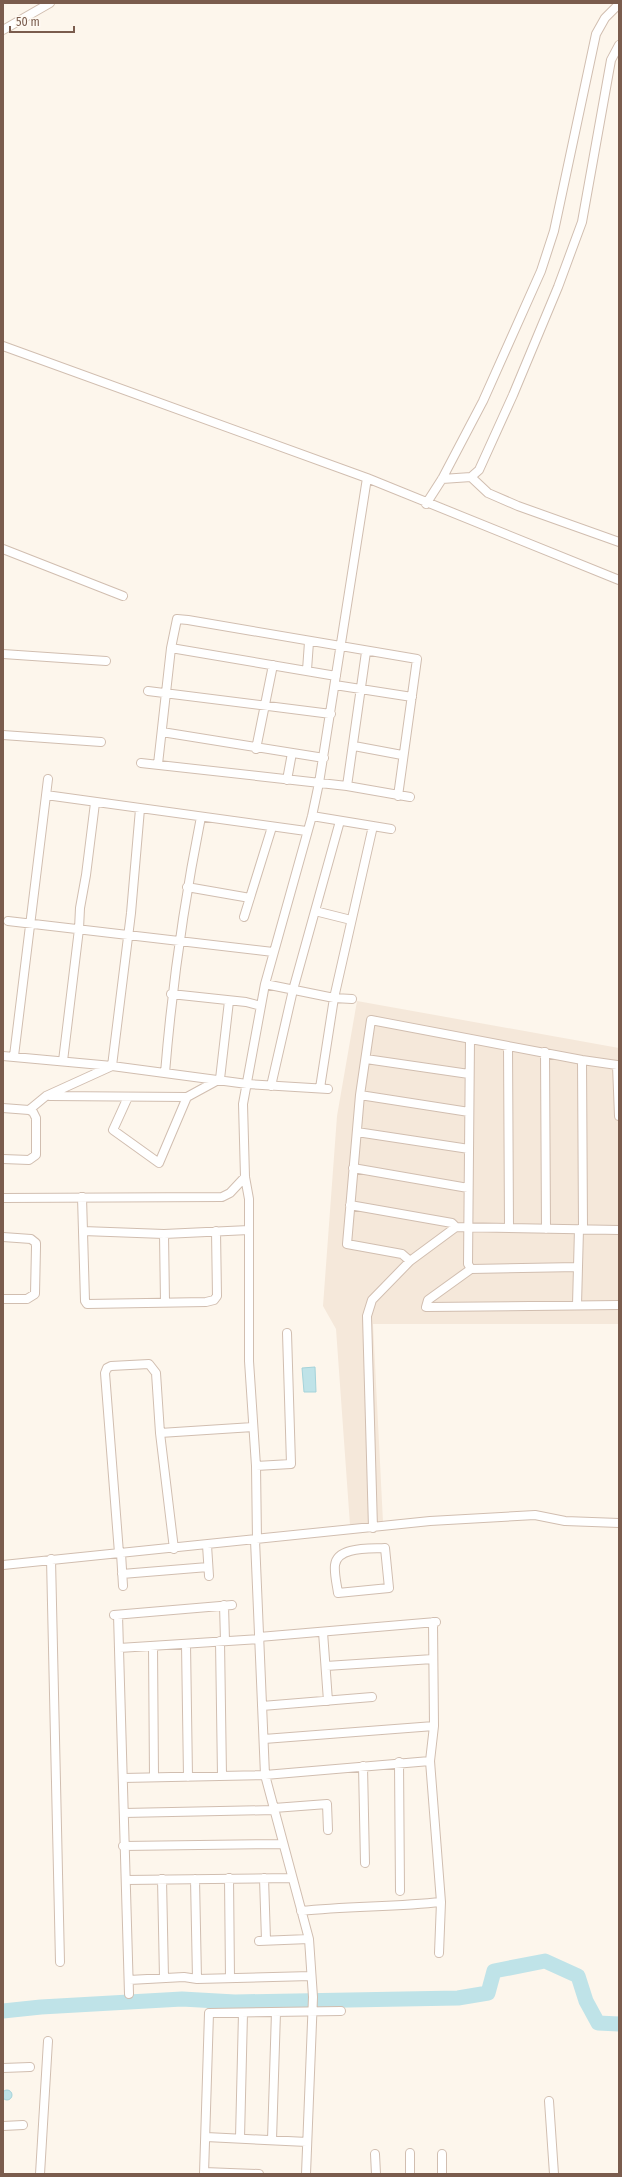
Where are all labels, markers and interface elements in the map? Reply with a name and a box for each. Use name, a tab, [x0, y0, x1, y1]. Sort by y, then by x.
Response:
scale bar	[10, 8, 74, 34]
text: 50 m	[16, 15, 40, 29]

